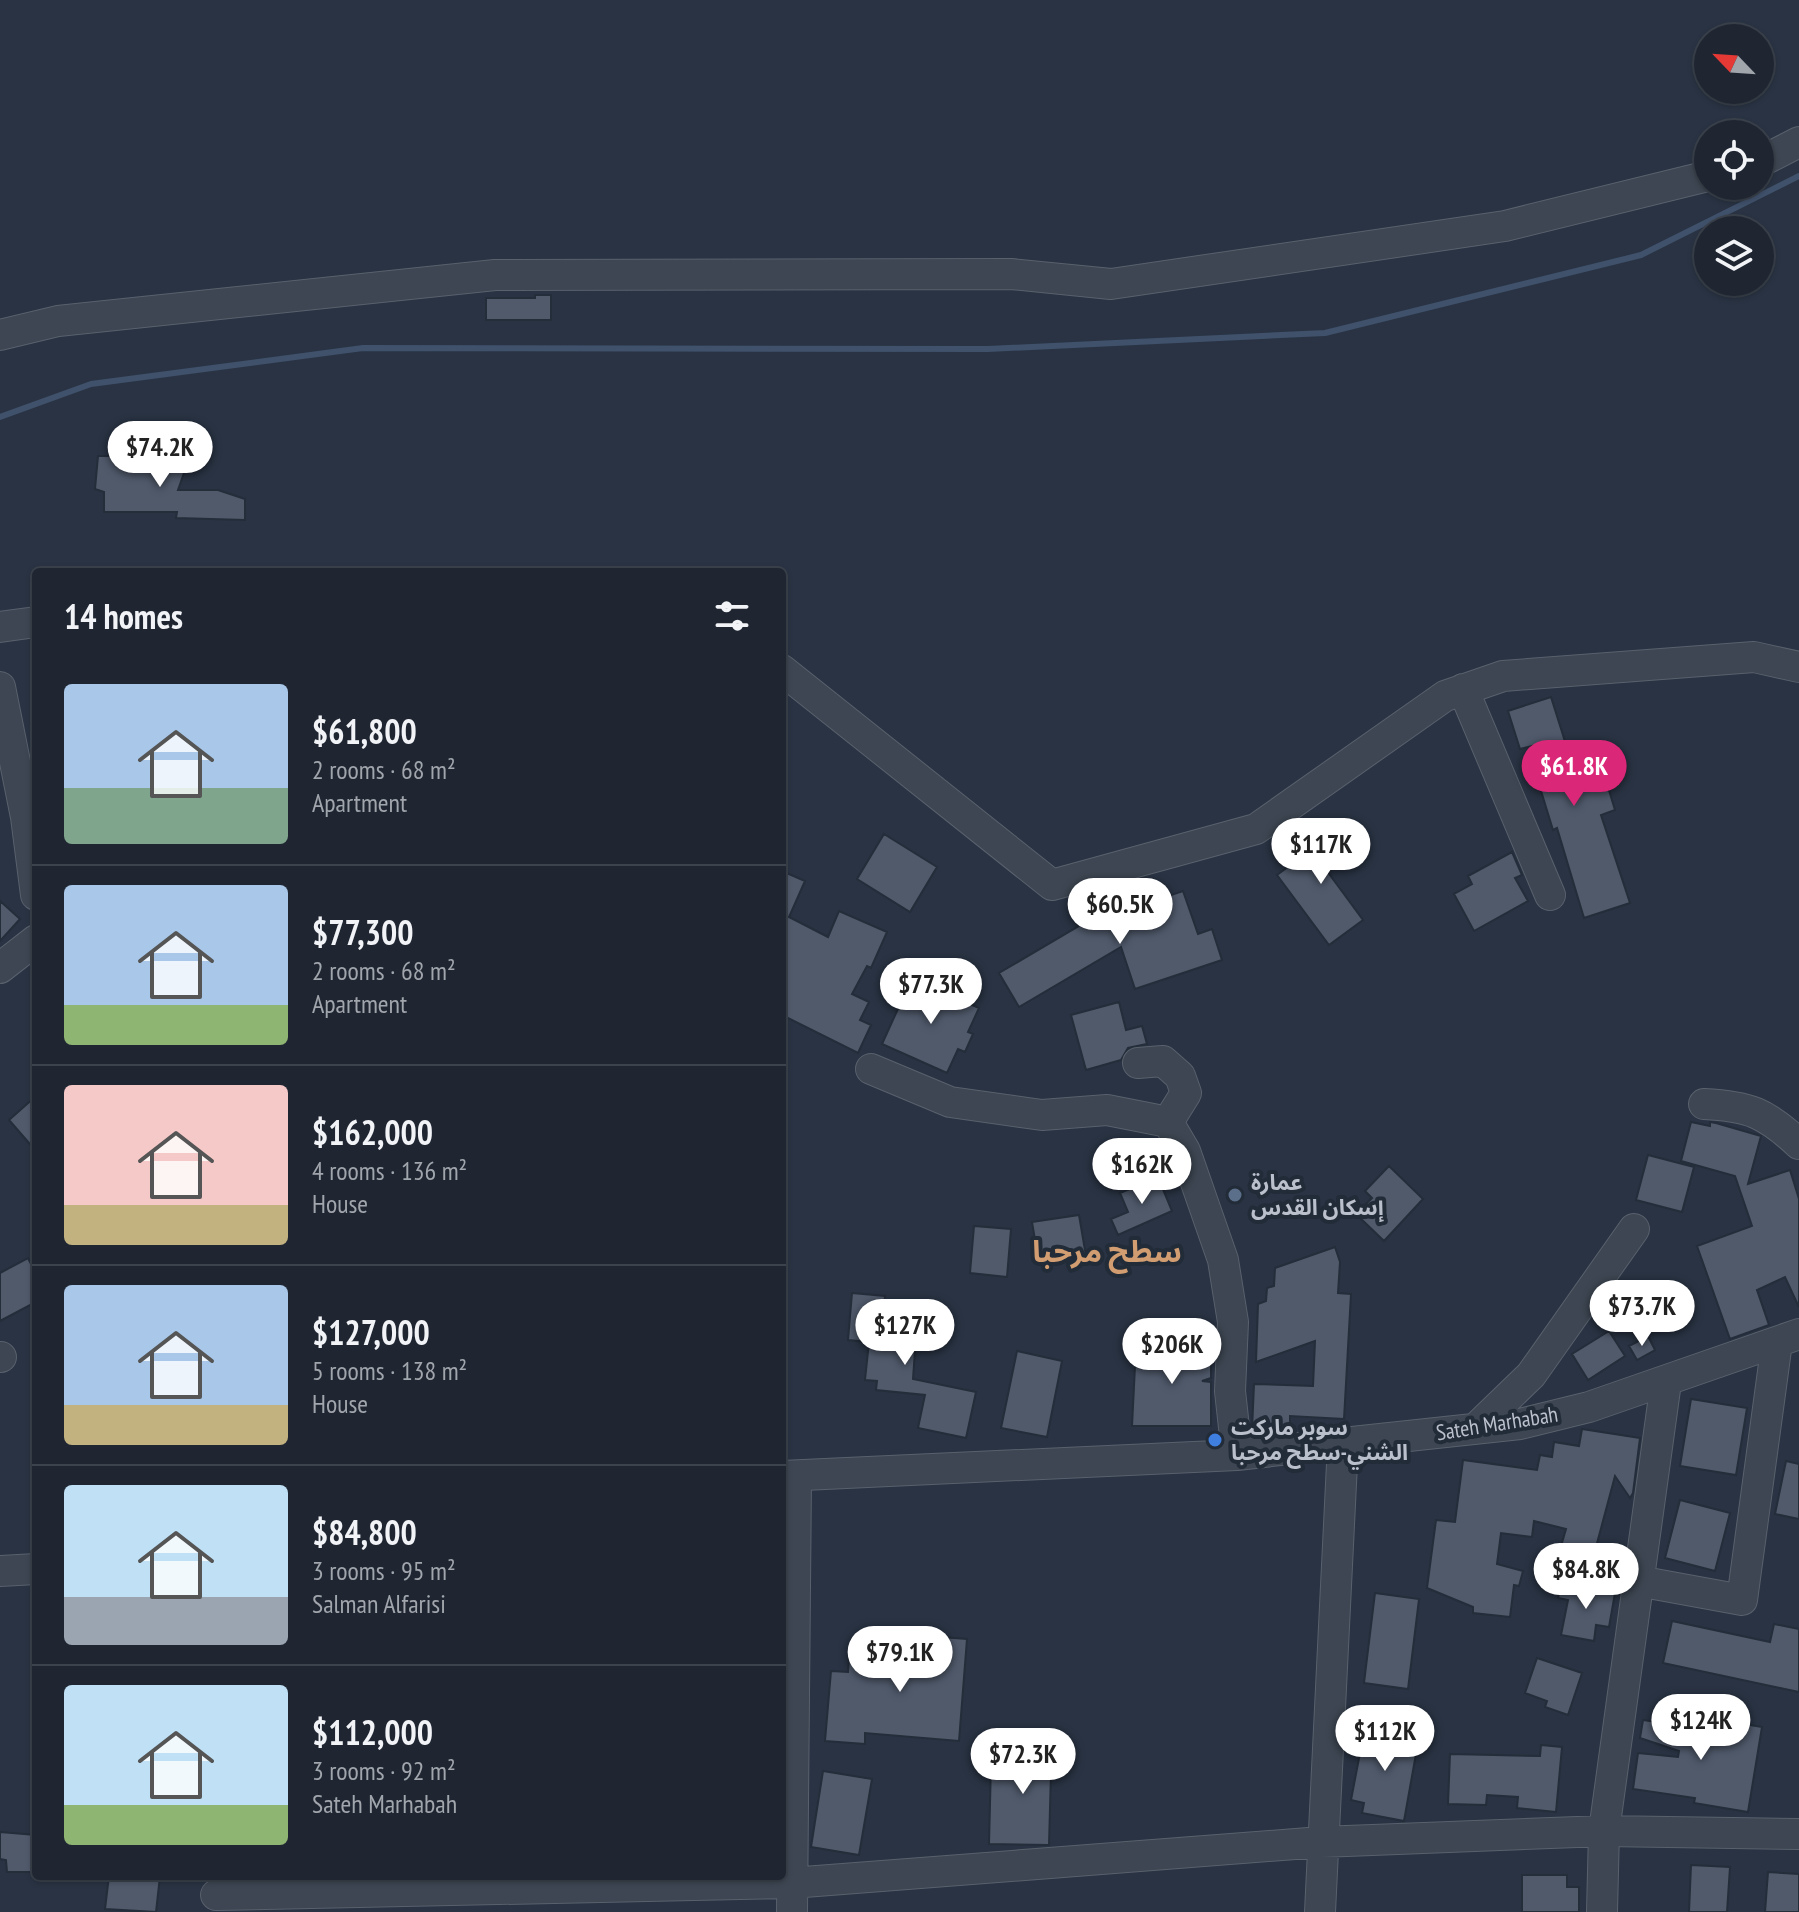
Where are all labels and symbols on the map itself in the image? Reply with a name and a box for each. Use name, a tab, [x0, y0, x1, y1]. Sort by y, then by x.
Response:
north arrow	[1694, 24, 1774, 104]
pin: $74.2K	[95, 421, 225, 489]
pin: $61.8K	[1509, 740, 1639, 808]
pin: $117K	[1265, 818, 1377, 886]
pin: $60.5K	[1055, 878, 1185, 946]
pin: $77.3K	[866, 958, 996, 1026]
pin: $162K	[1086, 1138, 1198, 1206]
place label: عمارة إسكان القدس	[1251, 1168, 1384, 1223]
marker: عمارة إسكان القدس	[1226, 1186, 1244, 1204]
district label: سطح مرحبا	[1032, 1231, 1182, 1274]
pin: $73.7K	[1577, 1280, 1707, 1348]
pin: $127K	[849, 1299, 961, 1367]
pin: $206K	[1116, 1318, 1228, 1386]
street label: Sateh Marhabah	[1434, 1400, 1560, 1446]
place label: سوبر ماركت الشني-سطح مرحبا	[1231, 1413, 1408, 1470]
marker: سوبر ماركت الشني-سطح مرحبا	[1206, 1431, 1224, 1449]
pin: $84.8K	[1521, 1543, 1651, 1611]
pin: $79.1K	[835, 1626, 965, 1694]
pin: $124K	[1645, 1694, 1757, 1762]
pin: $112K	[1329, 1705, 1441, 1773]
pin: $72.3K	[958, 1728, 1088, 1796]

